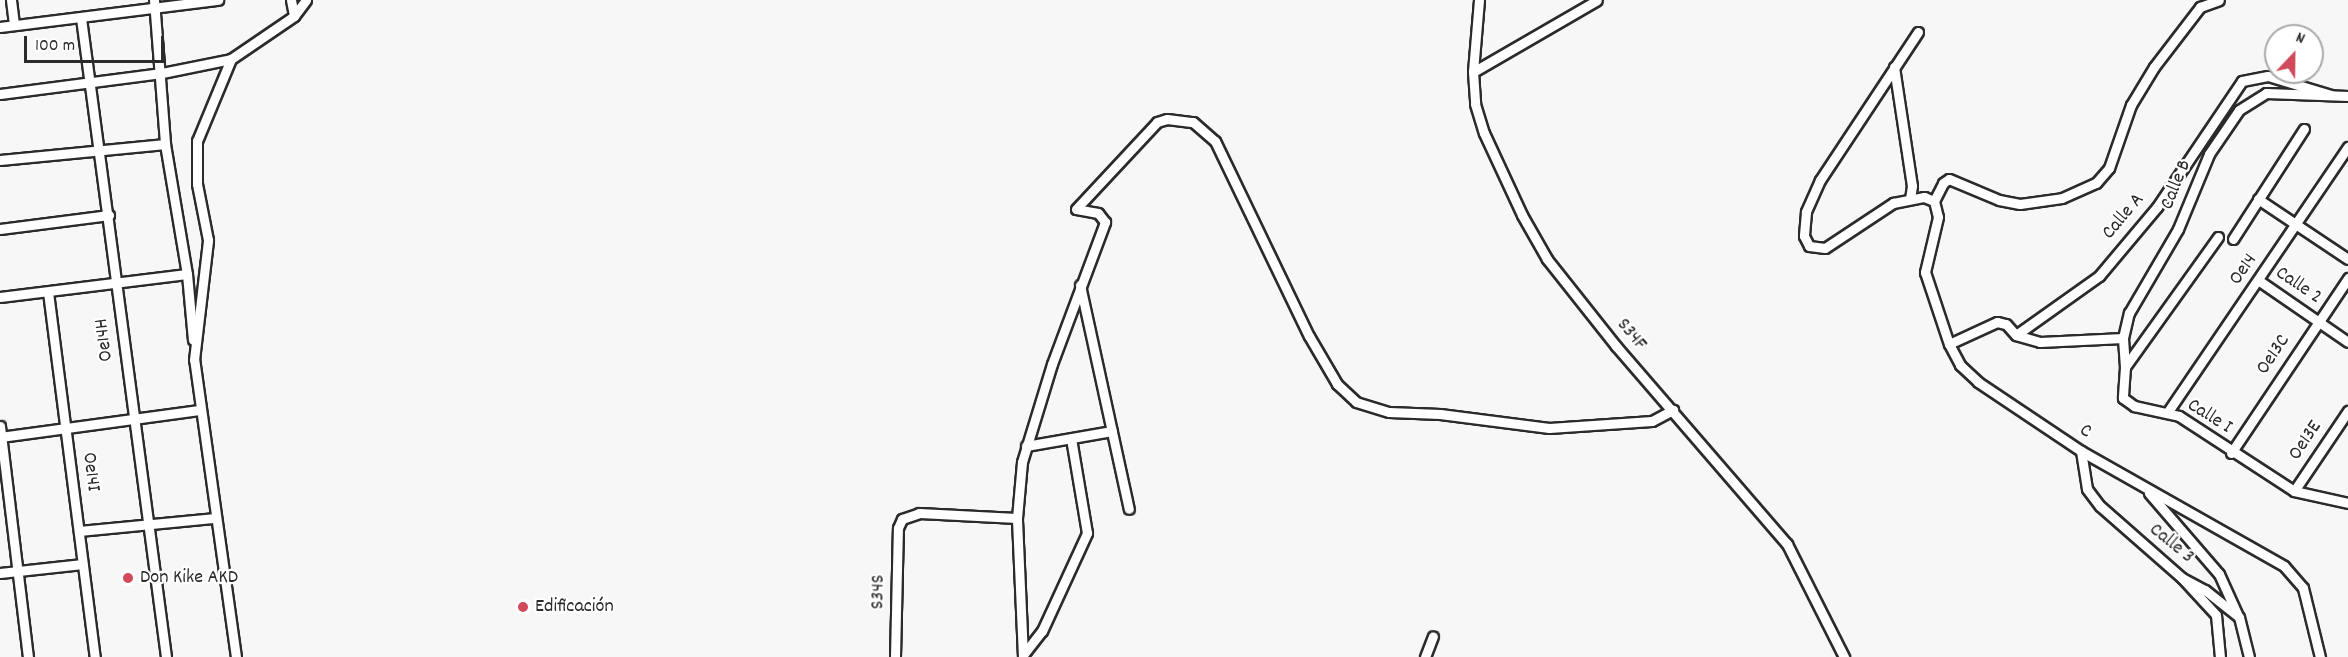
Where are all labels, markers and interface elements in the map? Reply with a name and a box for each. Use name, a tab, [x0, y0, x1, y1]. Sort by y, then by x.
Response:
scale bar	[27, 24, 166, 62]
north arrow	[2264, 24, 2324, 84]
text: N	[2292, 27, 2308, 51]
text: 100 m	[35, 34, 75, 59]
street label: Calle B	[2156, 157, 2198, 213]
street label: Calle A	[2098, 189, 2150, 245]
street label: Oe14	[2225, 250, 2263, 290]
street label: Calle 2	[2270, 262, 2326, 310]
street label: S34F	[1611, 314, 1651, 356]
street label: Oe14H	[90, 317, 120, 363]
street label: Oe13C	[2252, 330, 2296, 380]
street label: Calle I	[2182, 394, 2236, 440]
street label: Oe13E	[2284, 417, 2328, 465]
street label: C	[2074, 419, 2096, 445]
street label: Oe14I	[76, 451, 104, 493]
street label: Calle 3	[2144, 519, 2198, 569]
place label: Don Kike AKD	[140, 566, 238, 590]
marker: Don Kike AKD	[121, 571, 135, 585]
street label: S34S	[867, 574, 891, 610]
place label: Edificación	[535, 595, 614, 619]
marker: Edificación	[516, 600, 530, 614]

